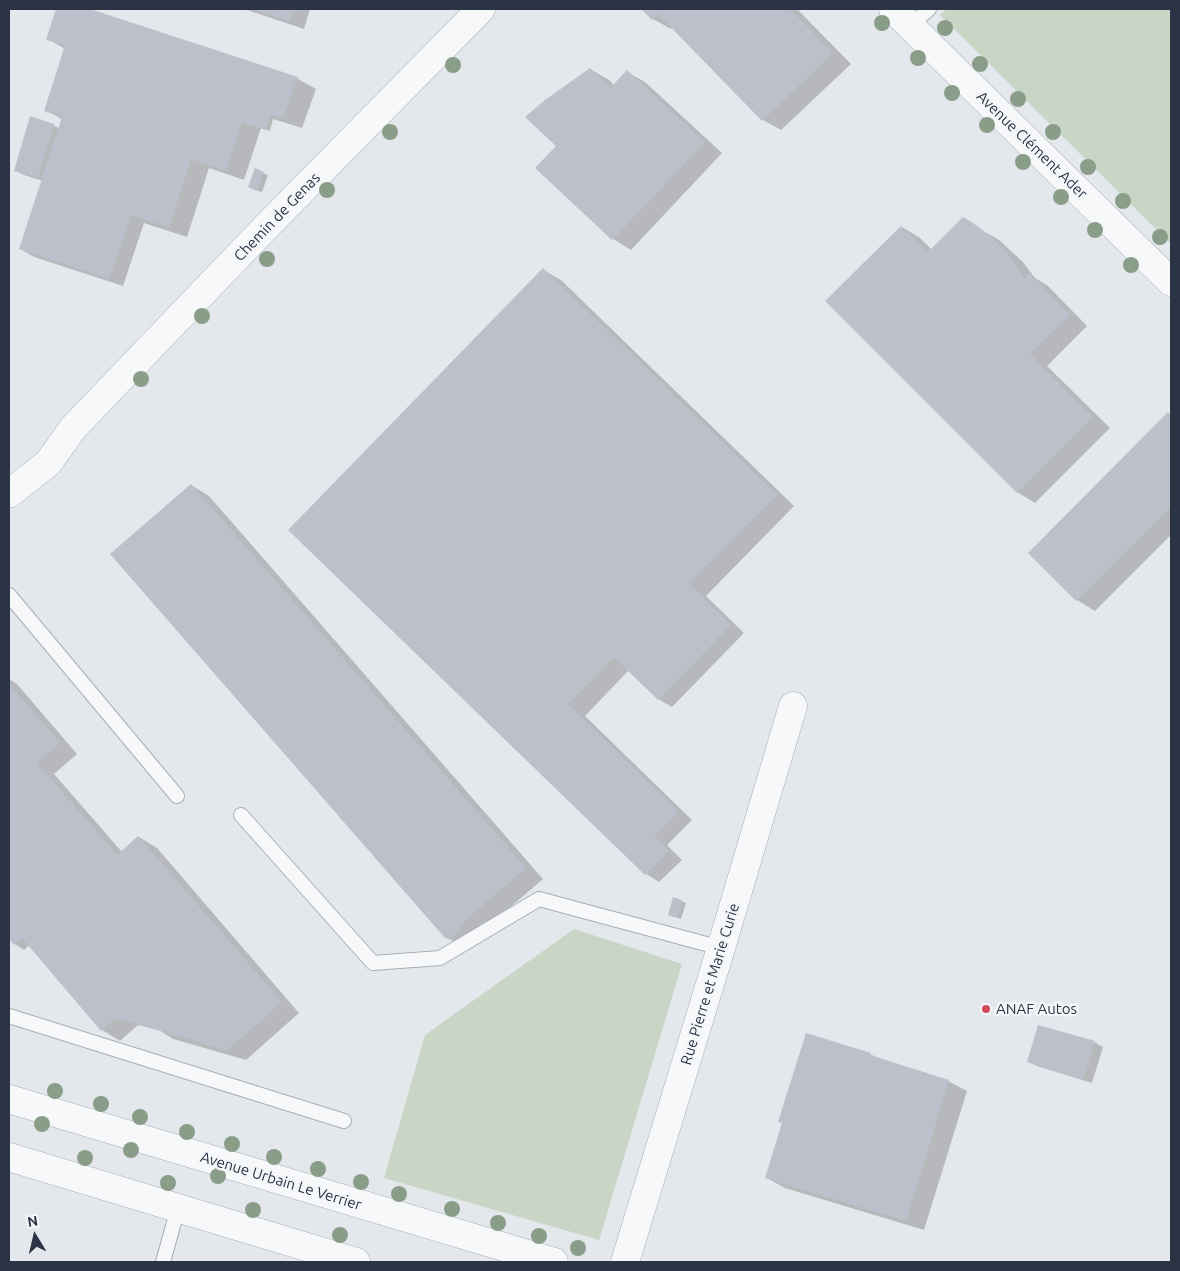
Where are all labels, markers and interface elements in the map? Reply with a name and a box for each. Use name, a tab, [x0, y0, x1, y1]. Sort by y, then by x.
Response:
street label: Avenue Clément Ader	[973, 87, 1091, 203]
street label: Chemin de Genas	[230, 169, 324, 265]
street label: Rue Pierre et Marie Curie	[677, 901, 743, 1067]
place label: ANAF Autos	[996, 1000, 1077, 1018]
marker: ANAF Autos	[980, 1003, 992, 1015]
street label: Avenue Urbain Le Verrier	[198, 1148, 364, 1214]
north arrow	[10, 1211, 60, 1261]
text: N	[26, 1212, 39, 1230]

